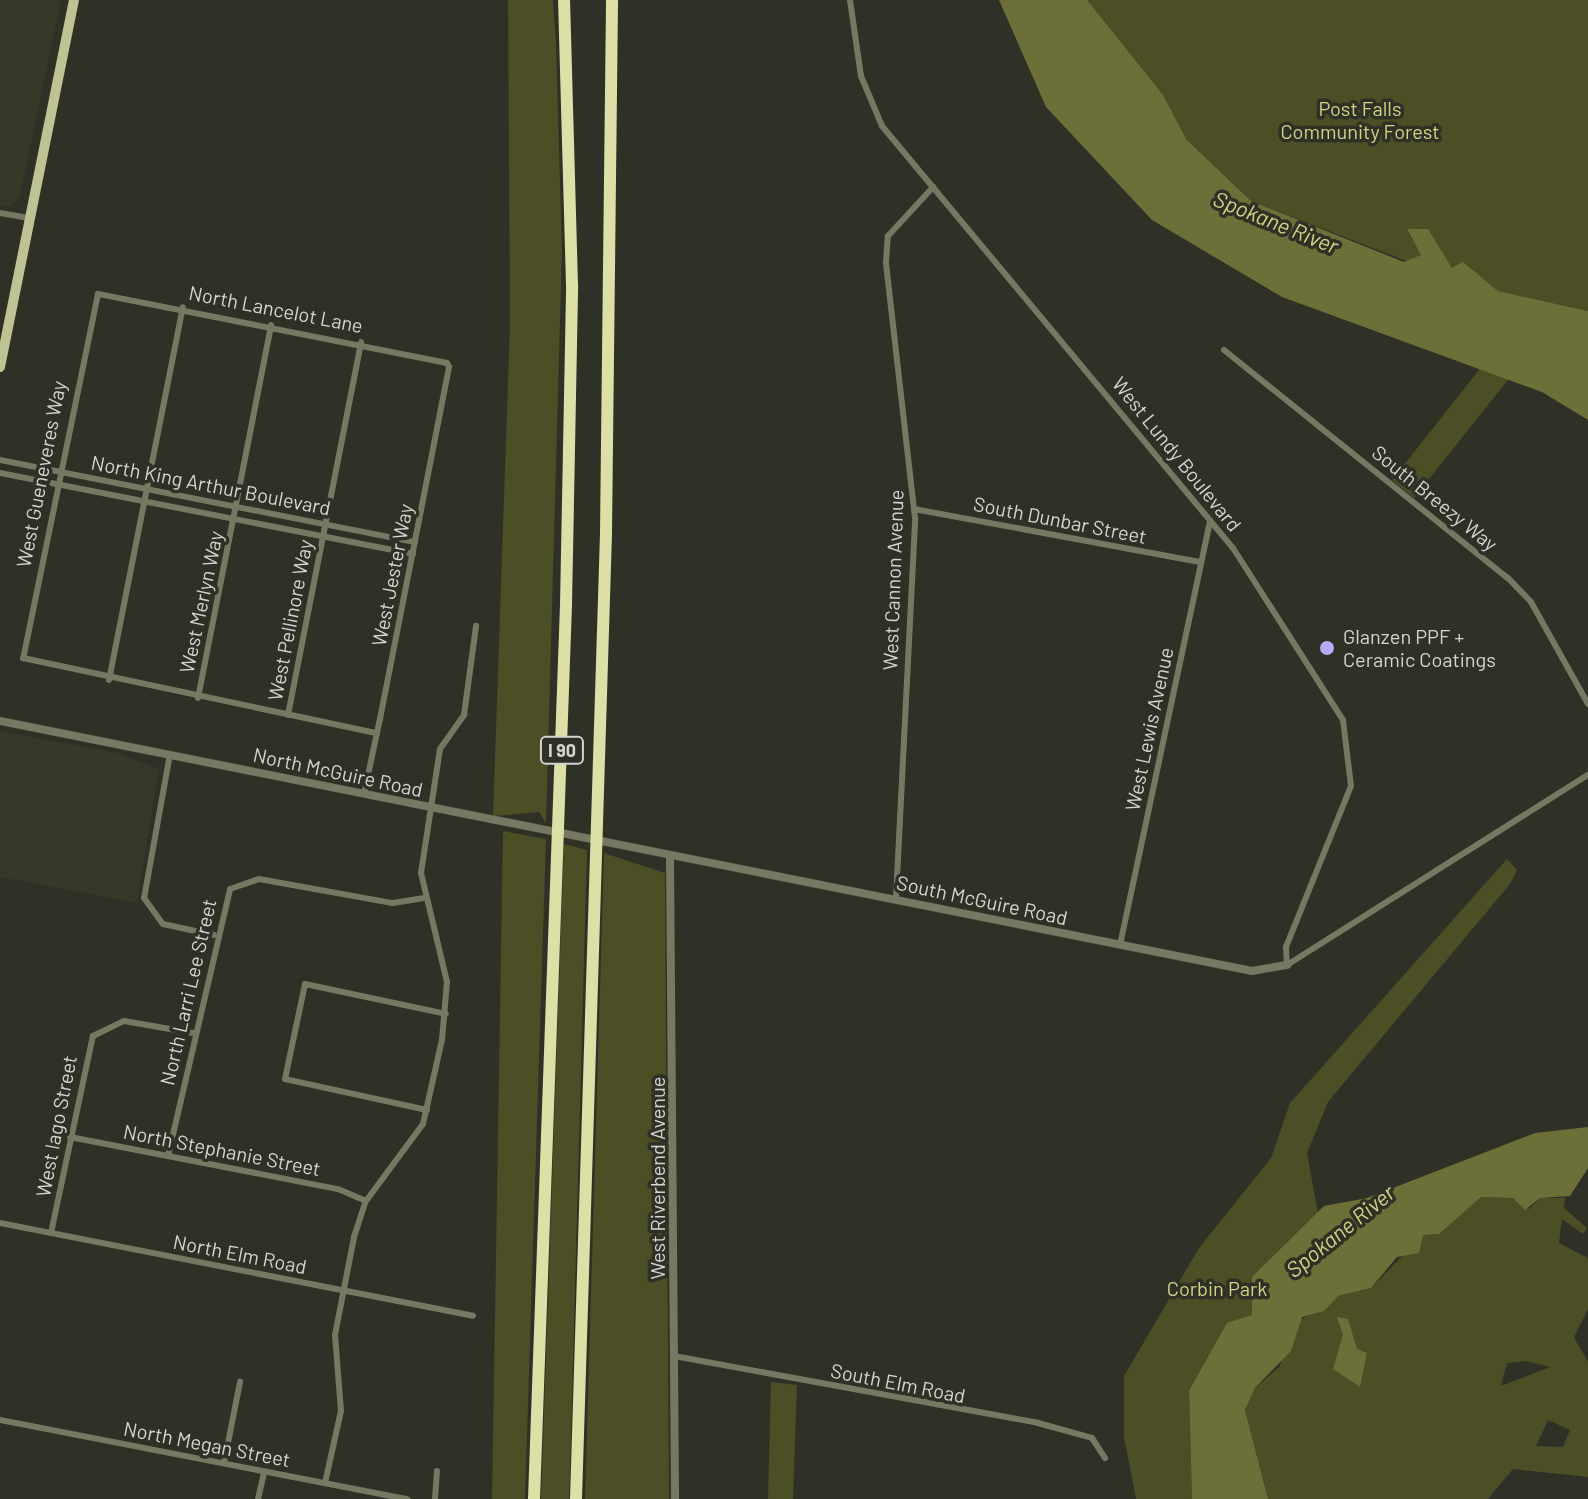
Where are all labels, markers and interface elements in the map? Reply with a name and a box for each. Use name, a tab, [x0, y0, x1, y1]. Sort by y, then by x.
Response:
park label: Post Falls Community Forest	[1280, 96, 1440, 143]
water label: Spokane River	[1210, 185, 1342, 259]
street label: North Lancelot Lane	[187, 280, 365, 338]
street label: West Lundy Boulevard	[1107, 372, 1247, 536]
street label: West Gueneveres Way	[11, 379, 71, 569]
street label: South Breezy Way	[1367, 440, 1503, 556]
street label: North King Arthur Boulevard	[89, 450, 333, 520]
street label: West Cannon Avenue	[878, 489, 908, 671]
street label: South Dunbar Street	[971, 491, 1149, 549]
street label: West Jester Way	[366, 502, 418, 648]
street label: West Merlyn Way	[174, 529, 228, 675]
street label: West Pellinore Way	[263, 537, 317, 703]
place label: Glanzen PPF + Ceramic Coatings	[1343, 624, 1496, 671]
marker: Glanzen PPF + Ceramic Coatings	[1318, 639, 1336, 657]
street label: West Lewis Avenue	[1120, 645, 1178, 813]
road number: I 90	[538, 736, 586, 764]
street label: North McGuire Road	[251, 742, 425, 802]
street label: South McGuire Road	[894, 870, 1070, 930]
street label: North Larri Lee Street	[155, 896, 221, 1088]
street label: West Iago Street	[31, 1053, 81, 1199]
street label: West Riverbend Avenue	[645, 1077, 669, 1279]
street label: North Stephanie Street	[121, 1119, 323, 1181]
water label: Spokane River	[1280, 1179, 1400, 1283]
street label: North Elm Road	[171, 1229, 309, 1279]
park label: Corbin Park	[1167, 1276, 1267, 1300]
street label: South Elm Road	[829, 1358, 967, 1408]
street label: North Megan Street	[122, 1416, 292, 1472]

